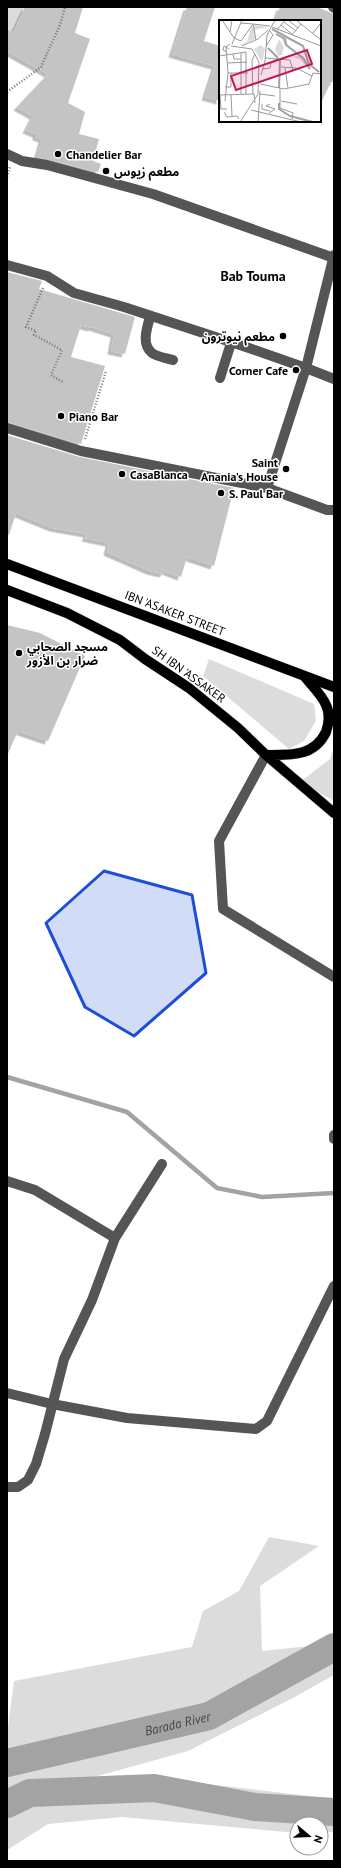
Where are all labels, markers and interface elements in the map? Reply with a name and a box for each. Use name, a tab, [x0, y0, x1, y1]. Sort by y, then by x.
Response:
inset map	[219, 20, 321, 122]
place label: Chandelier Bar	[66, 147, 142, 162]
marker: Chandelier Bar	[53, 149, 63, 159]
place label: مطعم زيوس	[114, 164, 179, 181]
marker: مطعم زيوس	[101, 166, 111, 176]
district label: Bab Touma	[220, 267, 286, 285]
place label: مطعم نيوترون	[202, 329, 275, 346]
marker: مطعم نيوترون	[278, 331, 288, 341]
place label: Corner Cafe	[229, 363, 288, 378]
marker: Corner Cafe	[291, 365, 301, 375]
place label: Piano Bar	[69, 409, 119, 424]
marker: Piano Bar	[56, 411, 66, 421]
place label: Saint Anania's House	[201, 455, 279, 484]
marker: Saint Anania's House	[281, 464, 291, 474]
place label: CasaBlanca	[130, 467, 188, 482]
marker: CasaBlanca	[117, 469, 127, 479]
place label: S. Paul Bar	[229, 486, 284, 501]
marker: S. Paul Bar	[216, 488, 226, 498]
street label: IBN 'ASAKER STREET	[123, 587, 228, 639]
place label: مسجد الصحابي ضرار بن الأزور	[26, 639, 108, 668]
street label: SH IBN 'ASSAKER	[149, 642, 229, 706]
marker: مسجد الصحابي ضرار بن الأزور	[14, 648, 24, 658]
water label: Barada River	[143, 1707, 213, 1739]
north arrow	[289, 1816, 329, 1856]
text: N	[311, 1834, 326, 1845]

